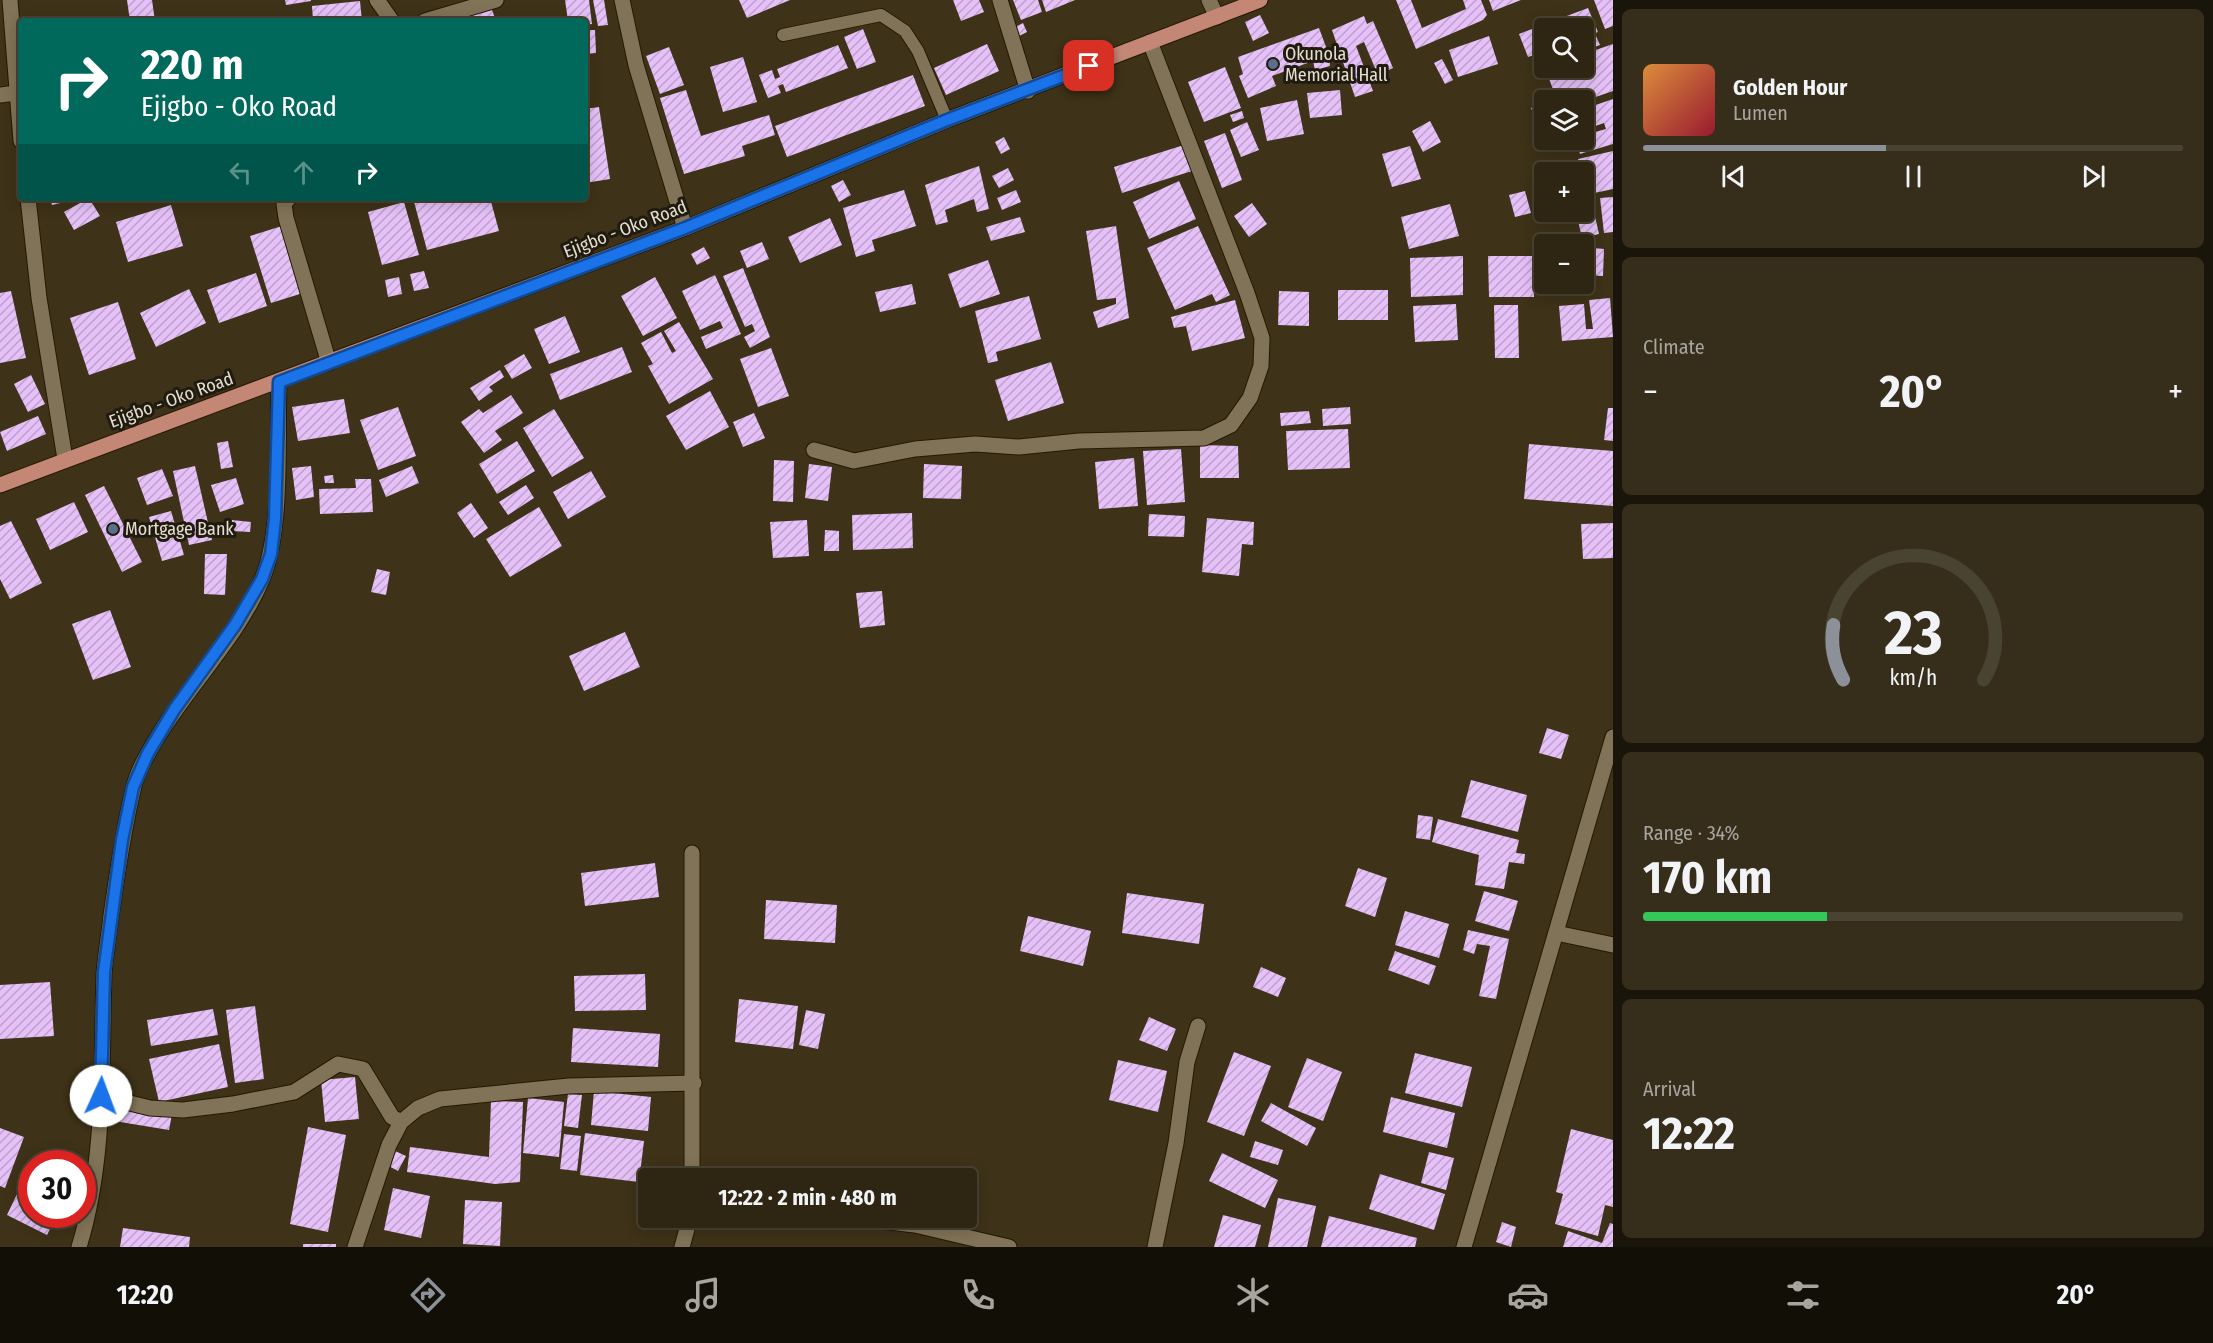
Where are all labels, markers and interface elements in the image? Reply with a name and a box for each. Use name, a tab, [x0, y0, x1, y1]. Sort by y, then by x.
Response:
map controls	[1534, 18, 1594, 294]
button: search	[1534, 18, 1594, 78]
text: 220 m	[141, 40, 244, 90]
pin	[1063, 40, 1114, 91]
icon: right	[42, 42, 120, 120]
place label: Okunola Memorial Hall	[1285, 43, 1388, 86]
icon: arrive	[1072, 49, 1105, 82]
marker: Okunola Memorial Hall	[1266, 57, 1280, 71]
text: Golden Hour	[1733, 74, 1847, 101]
button: layers	[1534, 90, 1594, 150]
text: Ejigbo - Oko Road	[141, 91, 337, 123]
text: Lumen	[1733, 101, 1788, 125]
icon: left	[224, 156, 257, 189]
icon: ahead	[287, 156, 320, 189]
icon: right	[350, 156, 383, 189]
icon: previous	[1717, 160, 1750, 193]
icon: pause	[1897, 160, 1930, 193]
icon: next	[2077, 160, 2110, 193]
button: +	[1534, 162, 1594, 222]
street label: Ejigbo - Oko Road	[560, 195, 690, 263]
button: −	[1534, 234, 1594, 294]
text: Climate	[1643, 335, 1705, 359]
text: 20°	[1880, 365, 1946, 419]
street label: Ejigbo - Oko Road	[106, 367, 236, 433]
text: −	[1643, 372, 1658, 412]
text: +	[2168, 372, 2183, 412]
place label: Mortgage Bank	[125, 518, 234, 540]
marker: Mortgage Bank	[106, 522, 120, 536]
text: 23	[1883, 597, 1942, 672]
text: km/h	[1889, 666, 1937, 692]
text: Range · 34%	[1643, 821, 1739, 845]
text: 170 km	[1643, 851, 1772, 905]
position arrow	[69, 1064, 133, 1128]
text: Arrival	[1643, 1077, 1696, 1101]
text: 12:22	[1643, 1107, 1735, 1161]
speed limit sign: 30	[18, 1150, 96, 1228]
text: 12:22 · 2 min · 480 m	[718, 1184, 897, 1211]
icon: directions	[407, 1274, 449, 1316]
icon: music	[682, 1274, 724, 1316]
icon: phone	[957, 1274, 999, 1316]
icon: climate	[1232, 1274, 1274, 1316]
icon: car	[1507, 1274, 1549, 1316]
icon: filters	[1782, 1274, 1824, 1316]
text: 12:20	[116, 1279, 174, 1311]
text: 20°	[2057, 1279, 2097, 1311]

